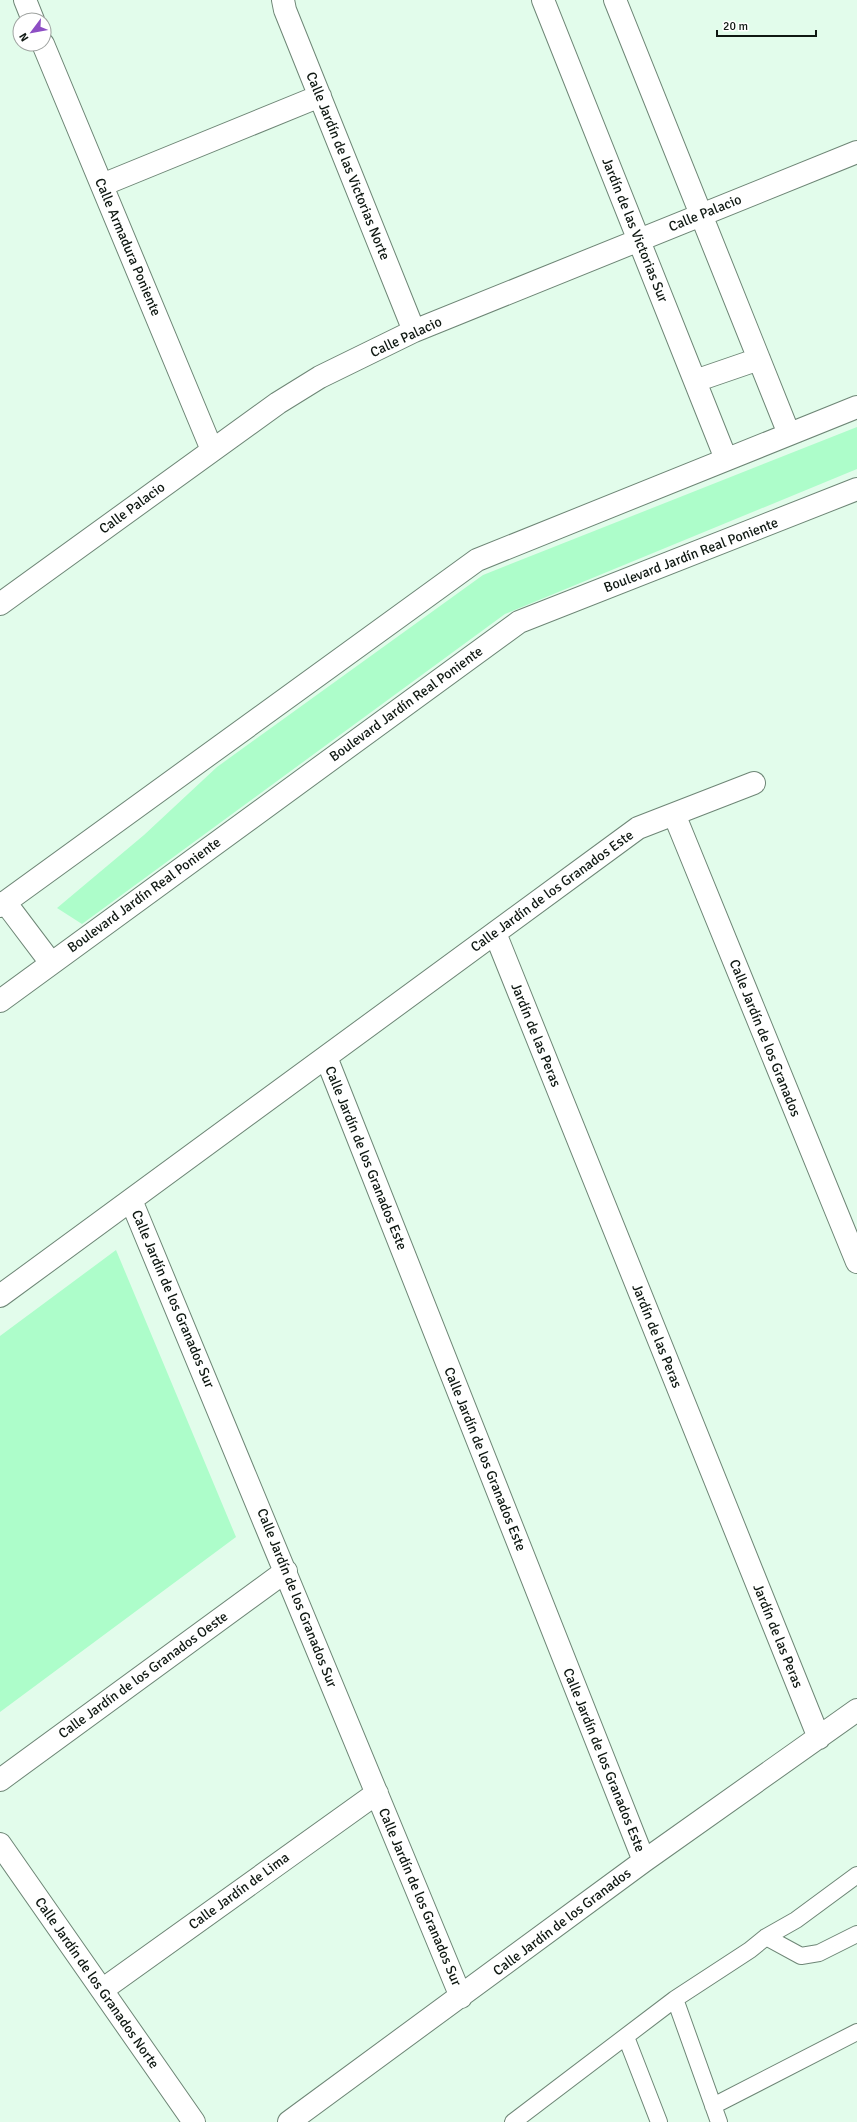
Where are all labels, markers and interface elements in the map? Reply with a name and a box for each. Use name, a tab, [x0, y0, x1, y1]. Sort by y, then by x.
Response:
north arrow	[12, 12, 52, 52]
scale bar	[717, 12, 816, 38]
text: 20 m	[723, 19, 748, 34]
text: N	[16, 30, 31, 44]
street label: Calle Jardín de las Victorias Norte	[302, 69, 394, 263]
street label: Jardín de las Victorias Sur	[598, 155, 672, 306]
street label: Calle Armadura Poniente	[91, 175, 165, 319]
street label: Calle Palacio	[666, 191, 744, 235]
street label: Calle Palacio	[367, 313, 445, 361]
street label: Calle Palacio	[96, 478, 168, 538]
street label: Boulevard Jardín Real Poniente	[601, 514, 781, 596]
street label: Boulevard Jardín Real Poniente	[326, 643, 486, 765]
street label: Calle Jardín de los Granados Este	[467, 826, 637, 956]
street label: Boulevard Jardín Real Poniente	[64, 834, 224, 956]
street label: Calle Jardín de los Granados	[726, 957, 804, 1119]
street label: Jardín de las Peras	[507, 980, 565, 1090]
street label: Calle Jardín de los Granados Este	[321, 1064, 411, 1252]
street label: Calle Jardín de los Granados Sur	[128, 1207, 219, 1391]
street label: Jardín de las Peras	[628, 1281, 686, 1391]
street label: Calle Jardín de los Granados Este	[440, 1365, 530, 1553]
street label: Calle Jardín de los Granados Sur	[253, 1506, 341, 1691]
street label: Jardín de las Peras	[749, 1581, 807, 1691]
street label: Calle Jardín de los Granados Oeste	[55, 1608, 231, 1742]
street label: Calle Jardín de los Granados Este	[559, 1666, 649, 1854]
street label: Calle Jardín de los Granados Sur	[375, 1805, 466, 1989]
street label: Calle Jardín de Lima	[185, 1849, 293, 1933]
street label: Calle Jardín de los Granados	[490, 1865, 634, 1979]
street label: Calle Jardín de los Granados Norte	[31, 1894, 163, 2072]

